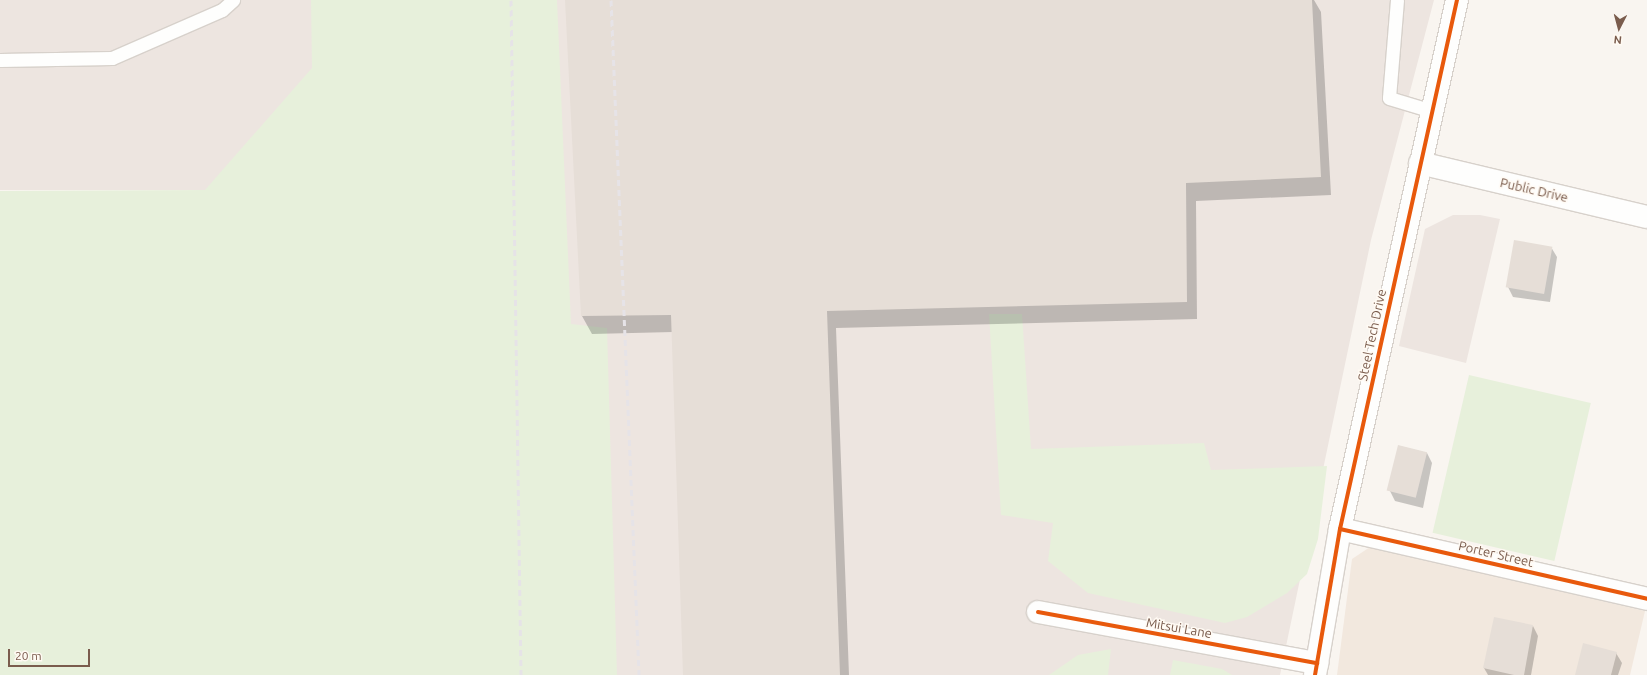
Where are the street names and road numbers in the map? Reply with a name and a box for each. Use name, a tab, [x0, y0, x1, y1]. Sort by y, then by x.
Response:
street label: Public Drive	[1499, 175, 1569, 205]
street label: Steel Tech Drive	[1355, 288, 1389, 382]
street label: Porter Street	[1457, 538, 1535, 570]
street label: Mitsui Lane	[1145, 615, 1213, 641]

